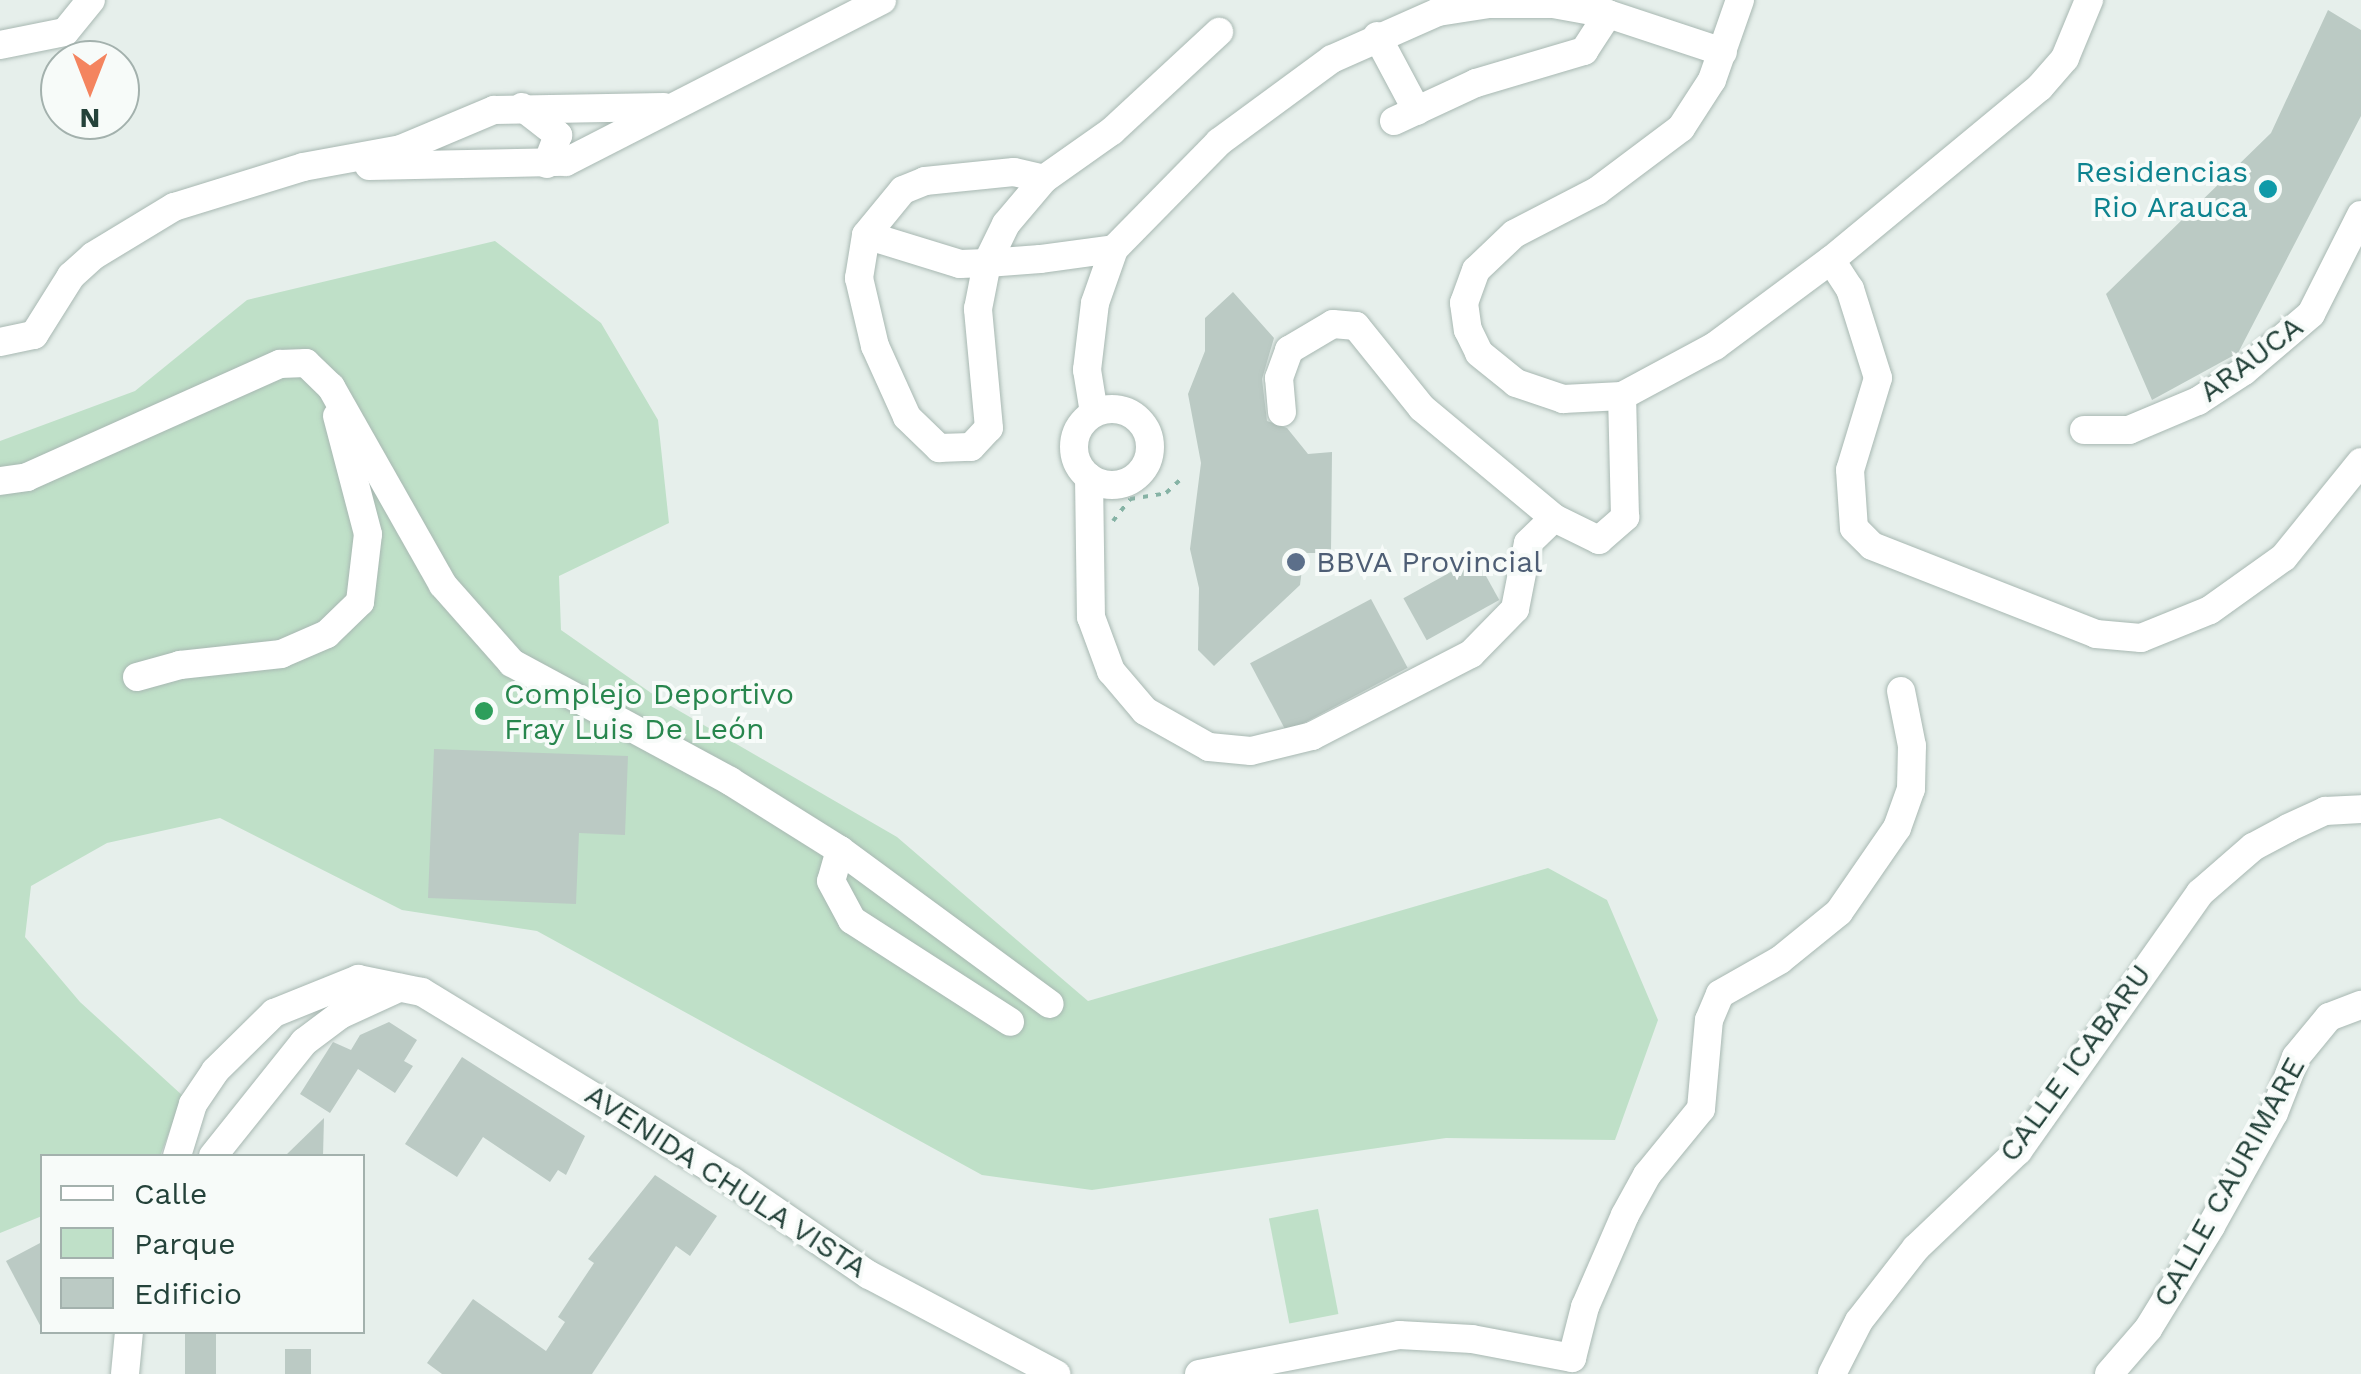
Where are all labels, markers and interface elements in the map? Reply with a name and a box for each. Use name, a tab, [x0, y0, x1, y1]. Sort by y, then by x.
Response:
north arrow	[40, 40, 140, 140]
text: N	[80, 102, 100, 135]
place label: Residencias Rio Arauca	[2075, 154, 2248, 224]
marker: Residencias Rio Arauca	[2257, 178, 2279, 200]
street label: ARAUCA	[2192, 308, 2310, 410]
place label: BBVA Provincial	[1316, 544, 1544, 580]
marker: BBVA Provincial	[1285, 551, 1307, 573]
place label: Complejo Deportivo Fray Luis De León	[504, 676, 794, 746]
marker: Complejo Deportivo Fray Luis De León	[473, 700, 495, 722]
street label: CALLE ICABARU	[1991, 957, 2159, 1169]
street label: CALLE CAURIMARE	[2145, 1051, 2313, 1313]
street label: AVENIDA CHULA VISTA	[577, 1075, 875, 1287]
legend	[40, 1154, 365, 1334]
text: Calle	[134, 1176, 207, 1211]
text: Parque	[134, 1226, 236, 1261]
text: Edificio	[134, 1276, 242, 1311]

